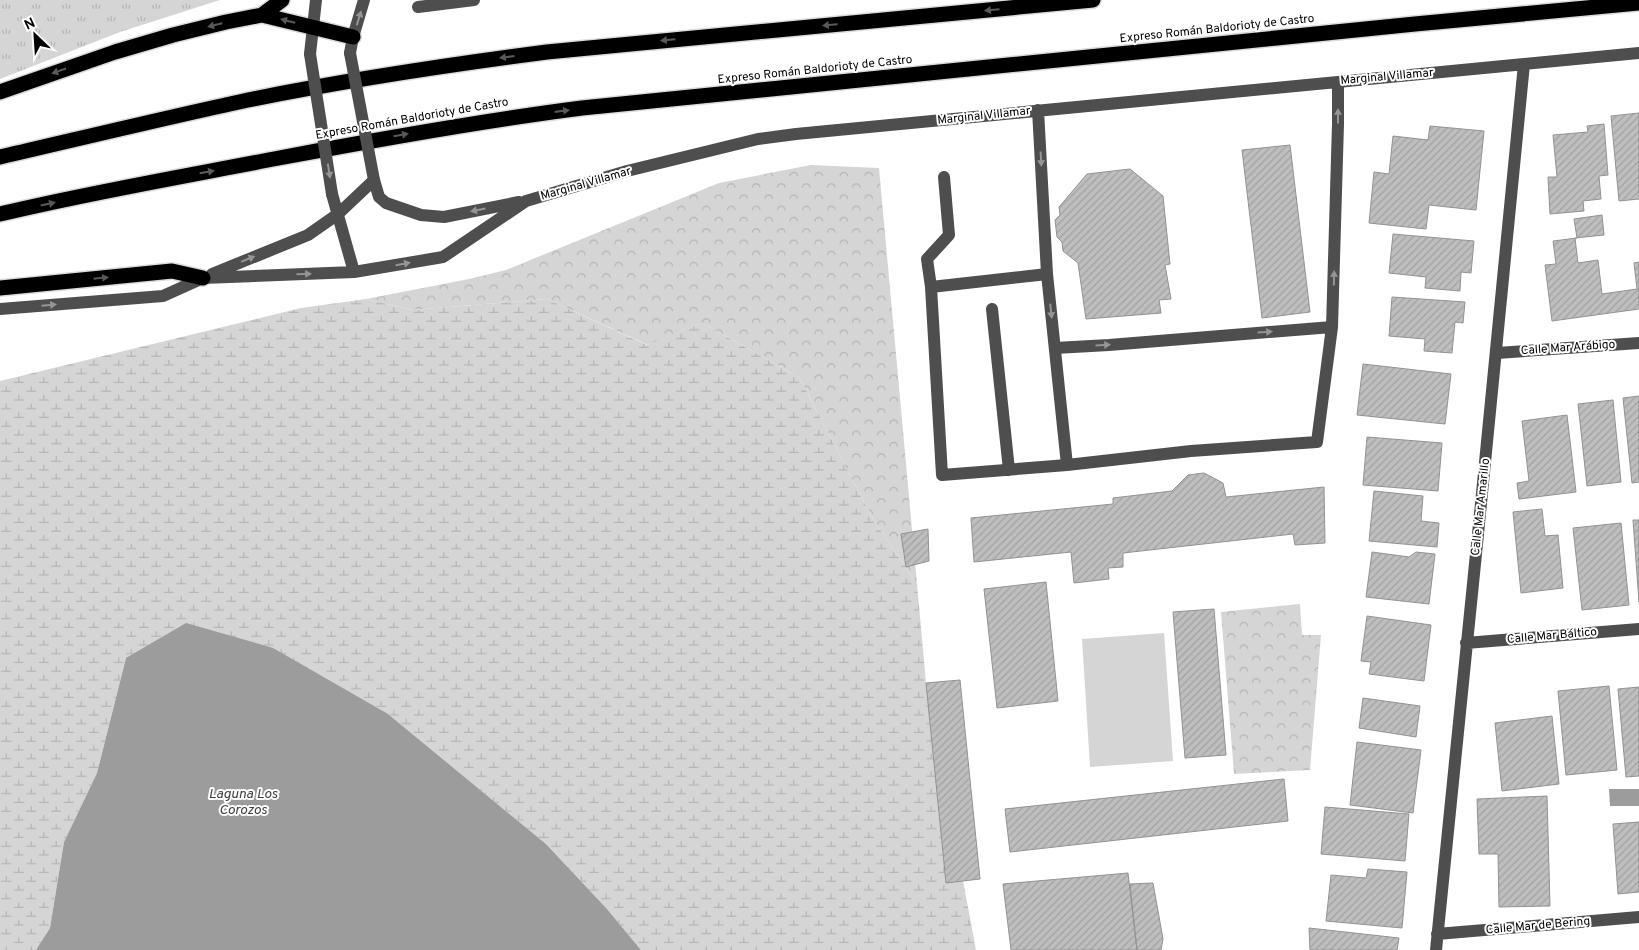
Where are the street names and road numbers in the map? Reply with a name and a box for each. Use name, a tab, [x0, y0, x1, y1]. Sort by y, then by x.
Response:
street label: Expreso Román Baldorioty de Castro	[1119, 11, 1315, 47]
street label: Expreso Román Baldorioty de Castro	[717, 52, 913, 88]
street label: Marginal Villamar	[1340, 65, 1435, 89]
street label: Expreso Román Baldorioty de Castro	[314, 94, 510, 144]
street label: Marginal Villamar	[937, 103, 1032, 129]
street label: Marginal Villamar	[539, 163, 633, 205]
street label: Calle Mar Arábigo	[1520, 337, 1616, 359]
street label: Calle Mar Amarillo	[1468, 457, 1494, 557]
street label: Calle Mar Báltico	[1506, 624, 1598, 648]
street label: Calle Mar de Bering	[1485, 913, 1591, 939]

